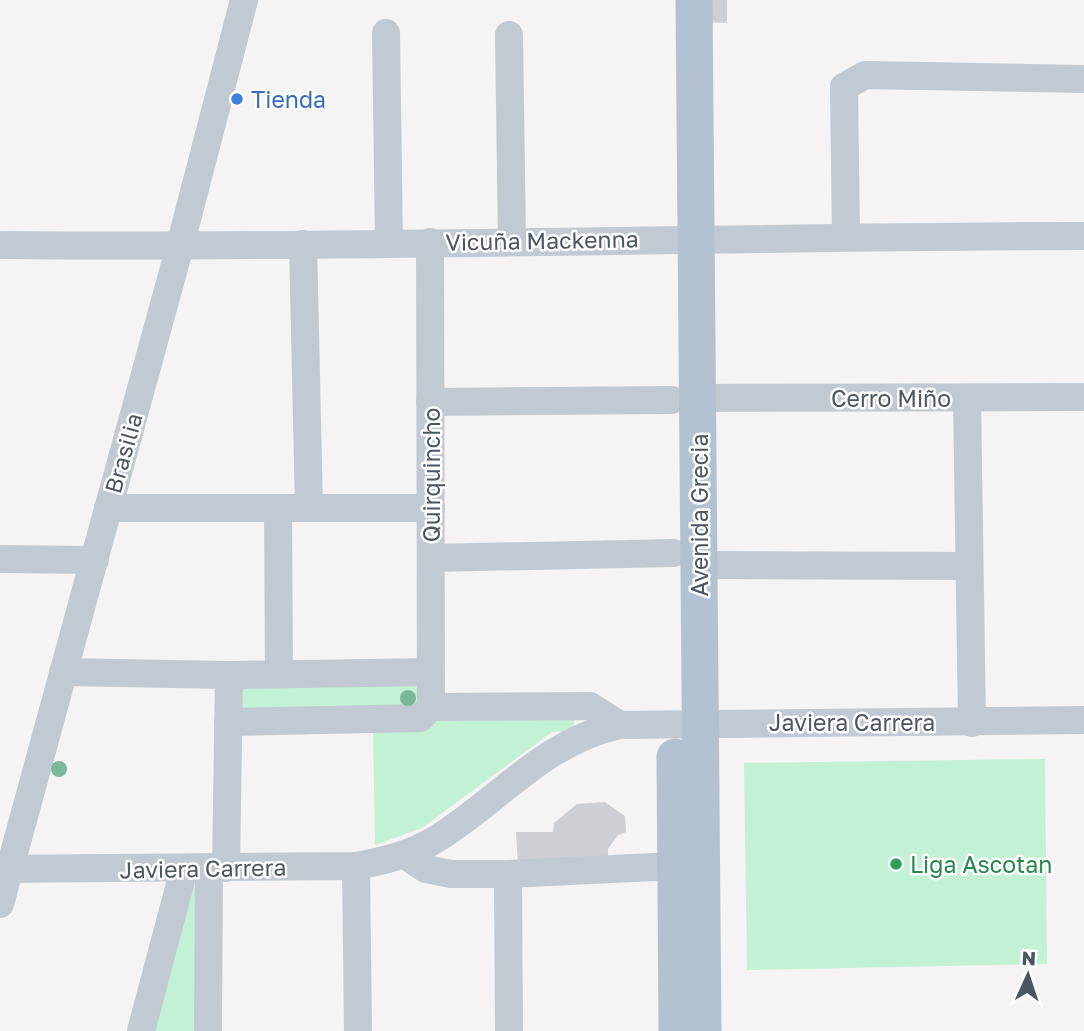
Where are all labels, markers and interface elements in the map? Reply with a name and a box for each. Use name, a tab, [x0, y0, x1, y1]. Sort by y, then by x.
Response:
place label: Tienda	[251, 85, 326, 113]
marker: Tienda	[229, 91, 245, 107]
street label: Vicuña Mackenna	[445, 224, 639, 256]
street label: Cerro Miño	[831, 384, 951, 412]
street label: Quirquincho	[417, 408, 445, 542]
street label: Brasilia	[98, 410, 148, 496]
street label: Avenida Grecia	[685, 434, 713, 596]
street label: Javiera Carrera	[769, 708, 935, 736]
place label: Liga Ascotan	[910, 850, 1052, 878]
street label: Javiera Carrera	[119, 853, 287, 883]
marker: Liga Ascotan	[888, 856, 904, 872]
north arrow	[993, 940, 1063, 1010]
text: N	[1021, 946, 1037, 969]

